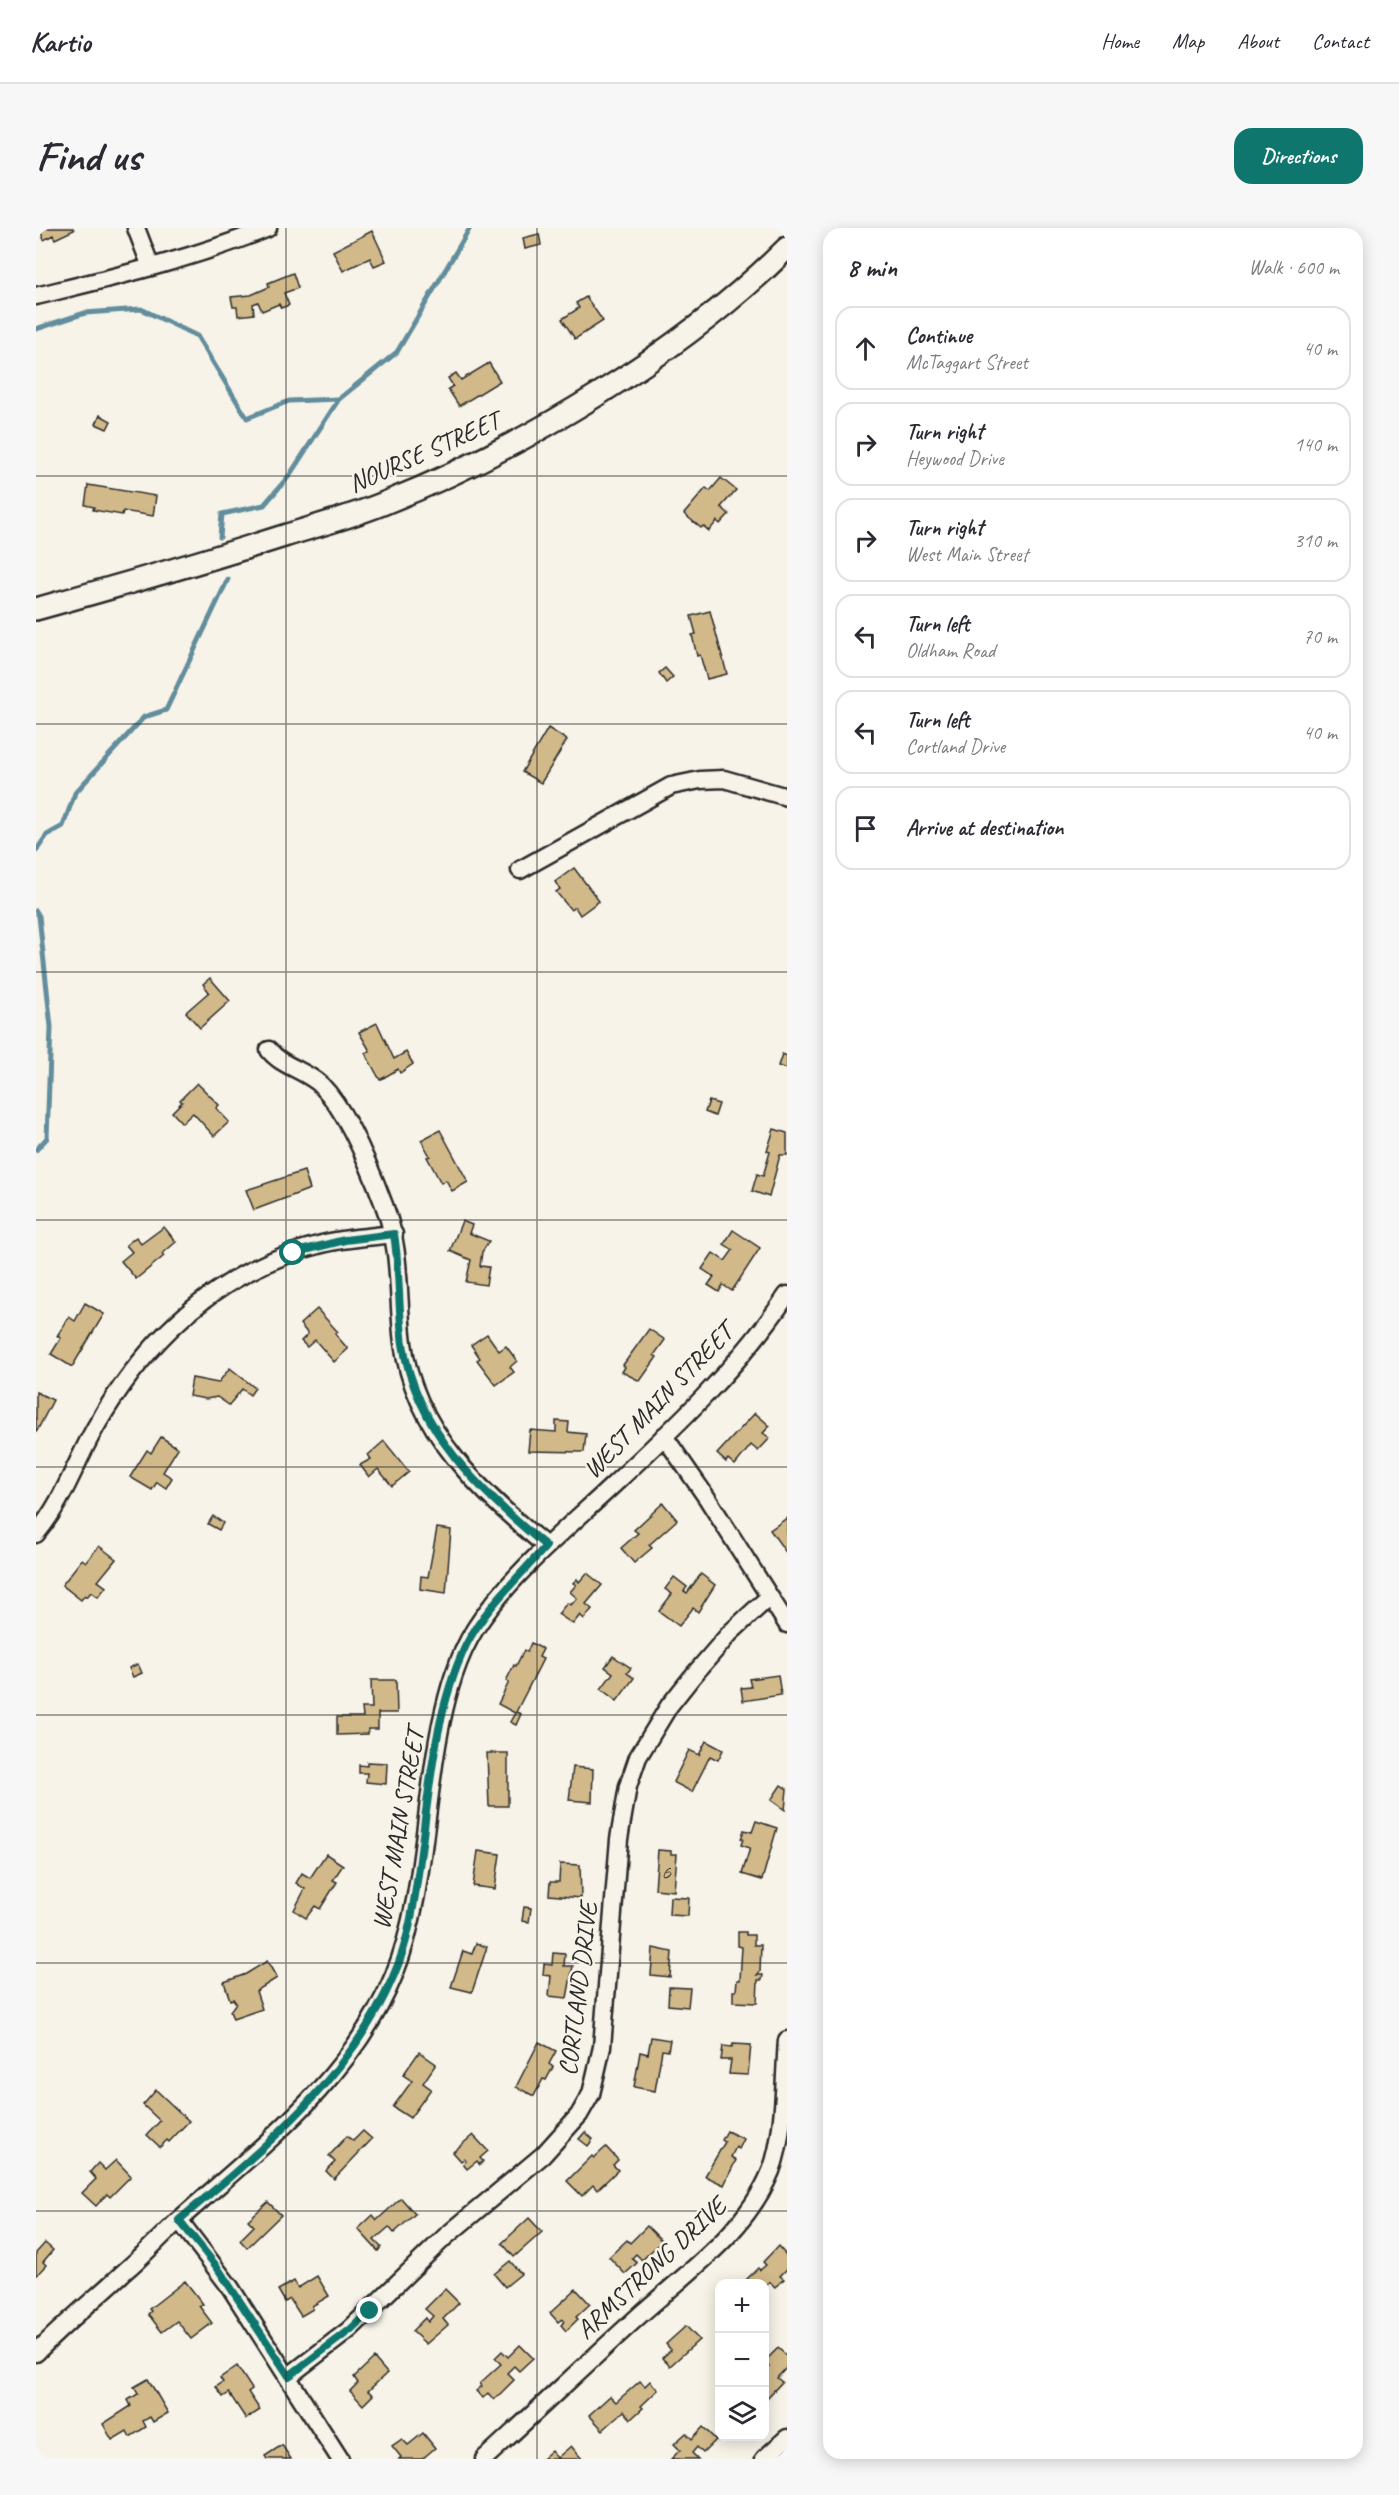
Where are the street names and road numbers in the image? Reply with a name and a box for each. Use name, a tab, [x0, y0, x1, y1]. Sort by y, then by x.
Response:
street label: NOURSE STREET	[343, 402, 510, 500]
street label: WEST MAIN STREET	[576, 1312, 745, 1485]
street label: WEST MAIN STREET	[364, 1719, 433, 1932]
street label: CORTLAND DRIVE	[551, 1897, 605, 2078]
street label: ARMSTRONG DRIVE	[569, 2188, 735, 2346]

